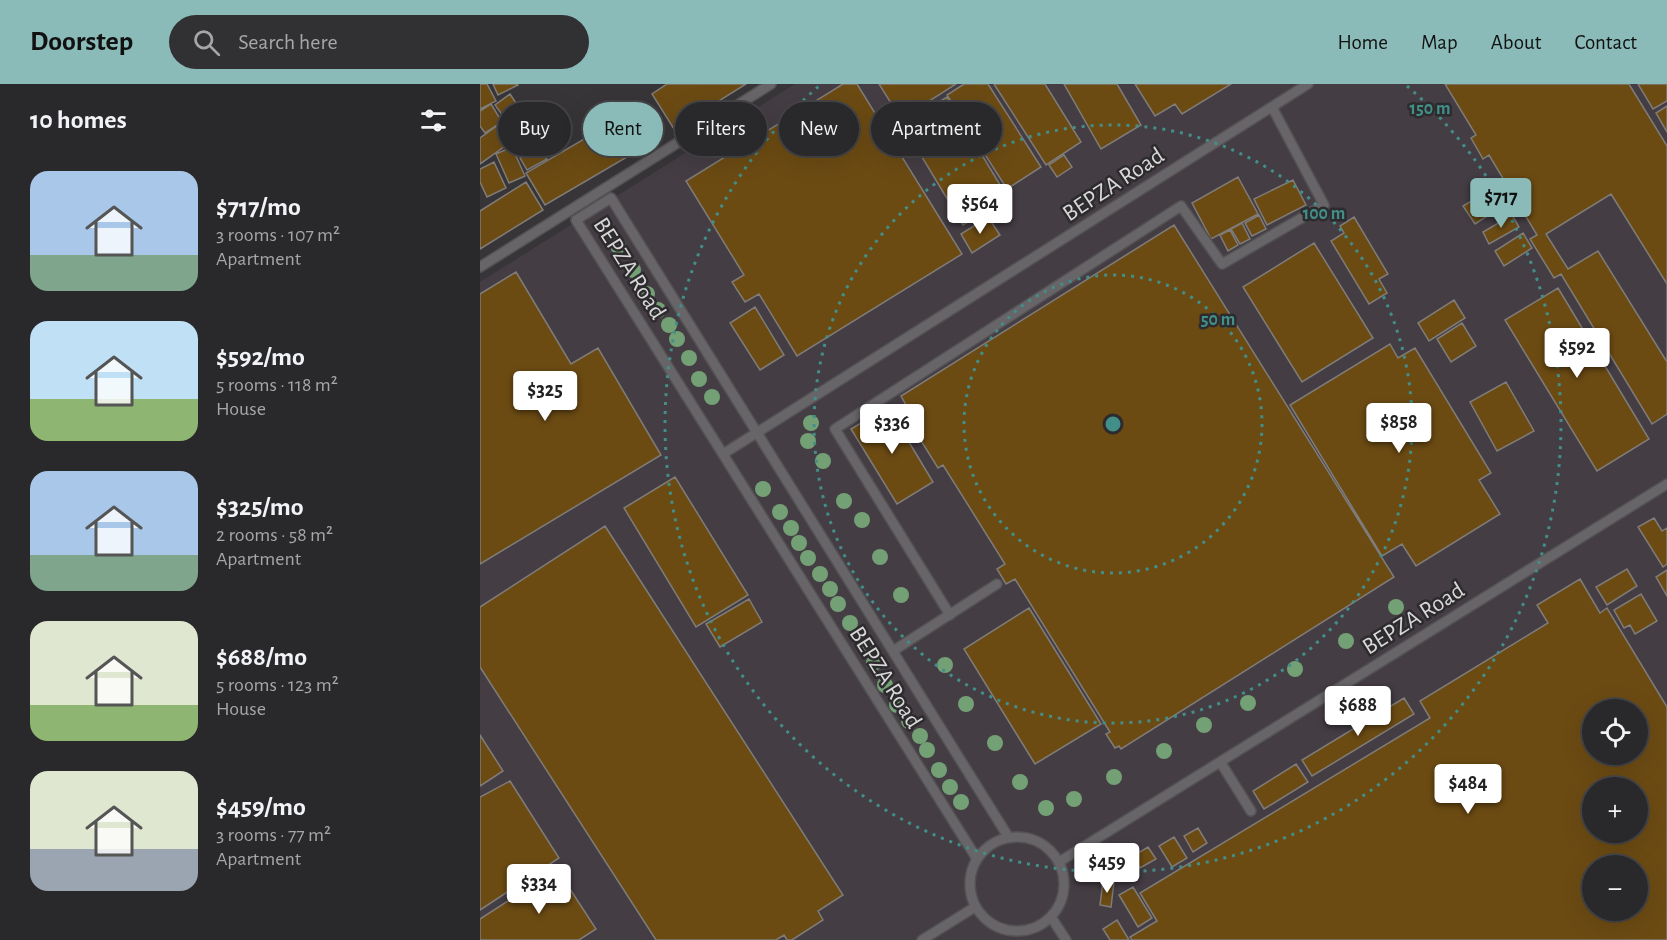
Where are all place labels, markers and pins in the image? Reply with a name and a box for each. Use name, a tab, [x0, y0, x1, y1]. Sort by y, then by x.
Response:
pin: $717	[1465, 178, 1537, 229]
pin: $564	[944, 184, 1016, 235]
pin: $592	[1541, 328, 1613, 379]
pin: $325	[509, 371, 581, 422]
pin: $858	[1363, 403, 1435, 454]
pin: $336	[856, 404, 928, 455]
centre of rings	[1103, 414, 1123, 434]
pin: $688	[1322, 686, 1394, 737]
pin: $484	[1432, 764, 1504, 815]
pin: $459	[1071, 843, 1143, 894]
pin: $334	[503, 864, 575, 915]

